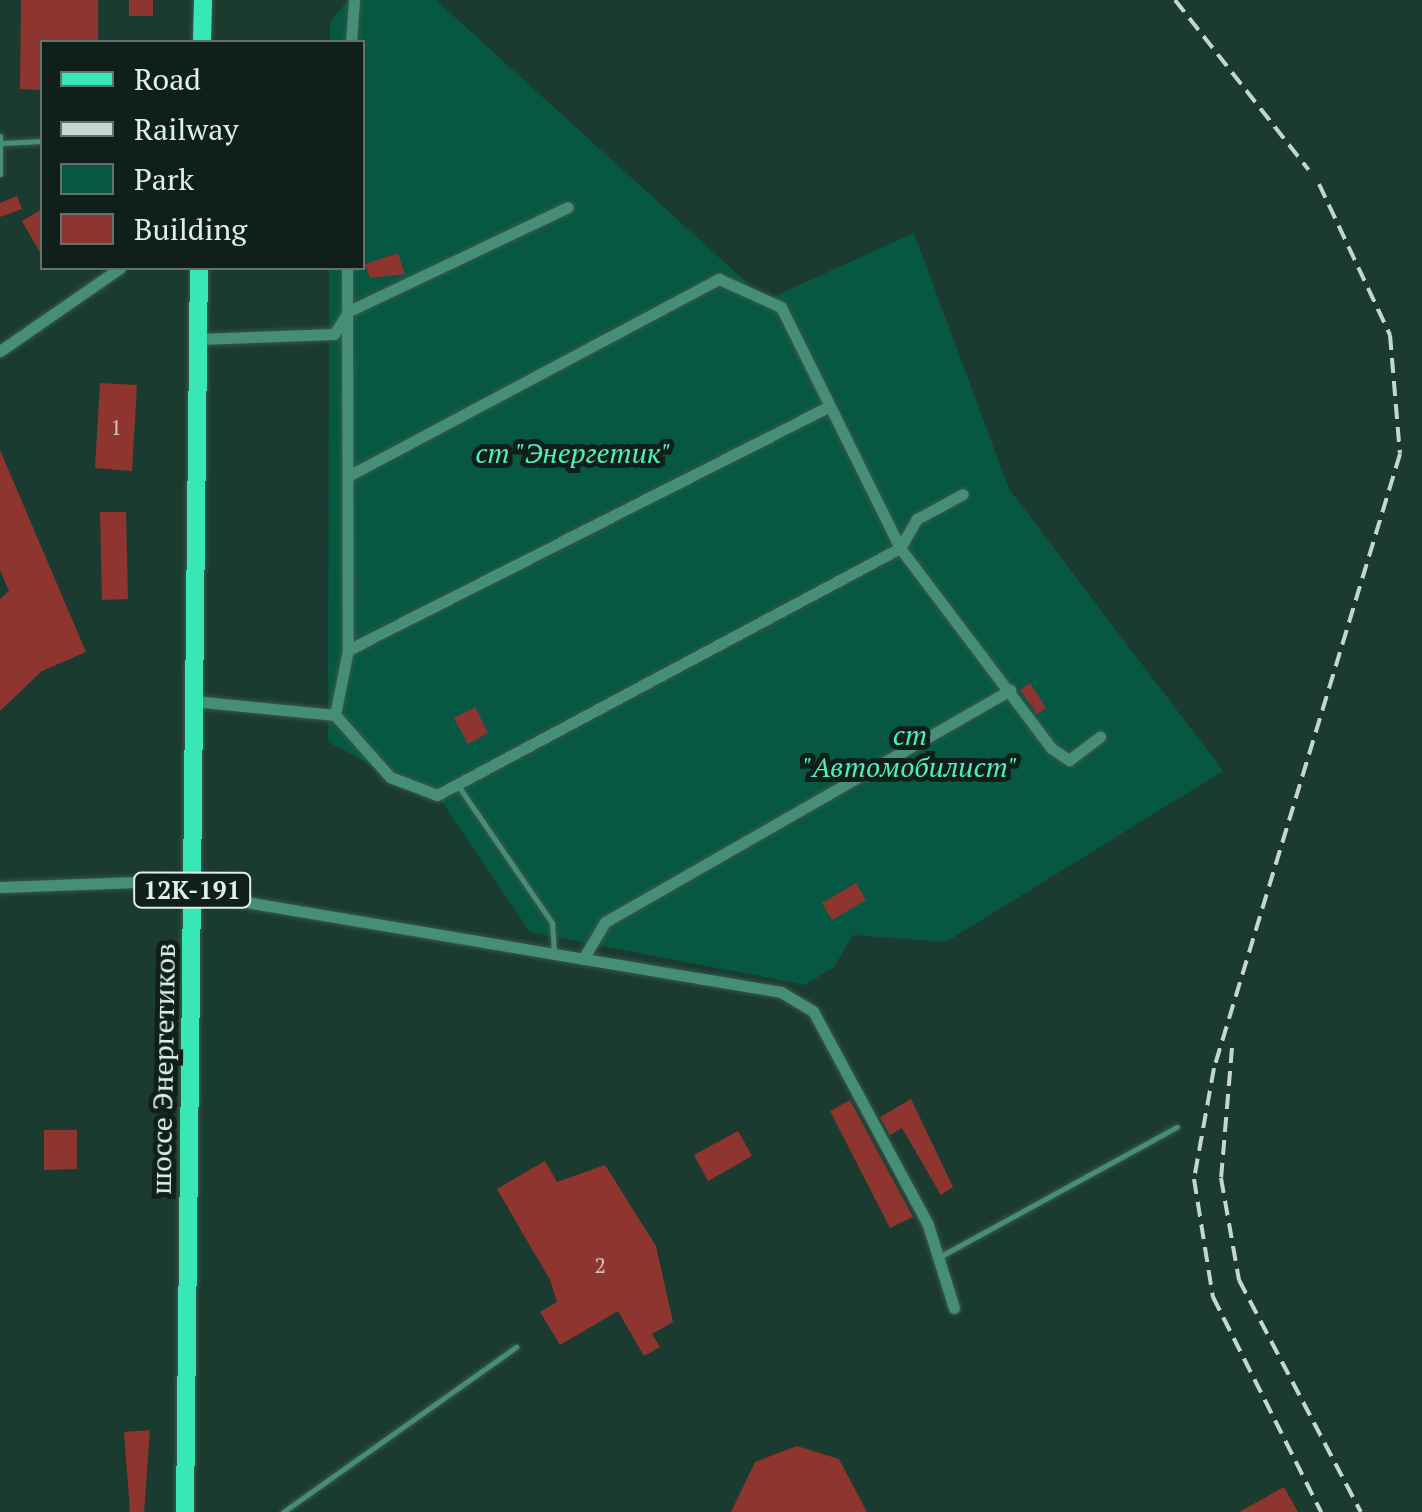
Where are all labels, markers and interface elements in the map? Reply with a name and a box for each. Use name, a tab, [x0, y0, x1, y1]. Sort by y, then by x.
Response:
legend	[40, 40, 365, 270]
text: Road	[134, 59, 201, 99]
text: Railway	[134, 109, 238, 149]
text: Park	[134, 159, 194, 199]
text: Building	[134, 209, 247, 249]
house number: 1	[110, 414, 122, 440]
park label: ст "Энергетик"	[475, 436, 671, 470]
park label: ст "Автомобилист"	[803, 718, 1017, 784]
road number: 12К-191	[132, 870, 252, 910]
street label: шоссе Энергетиков	[144, 943, 182, 1195]
house number: 2	[594, 1252, 606, 1278]

